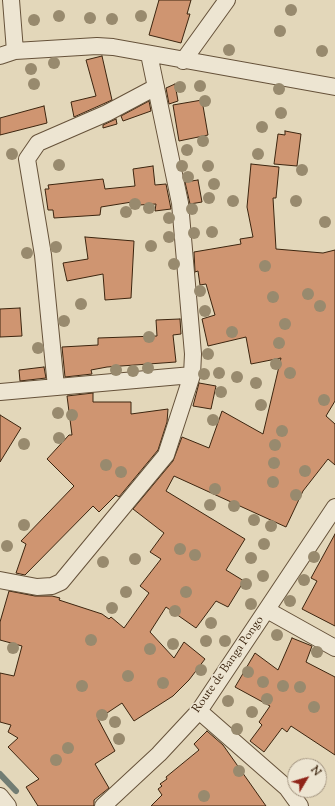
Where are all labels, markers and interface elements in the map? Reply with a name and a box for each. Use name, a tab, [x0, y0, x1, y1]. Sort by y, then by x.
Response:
street label: Route de Banga Pongo	[190, 614, 268, 716]
north arrow	[287, 758, 327, 798]
text: N	[307, 763, 325, 780]

